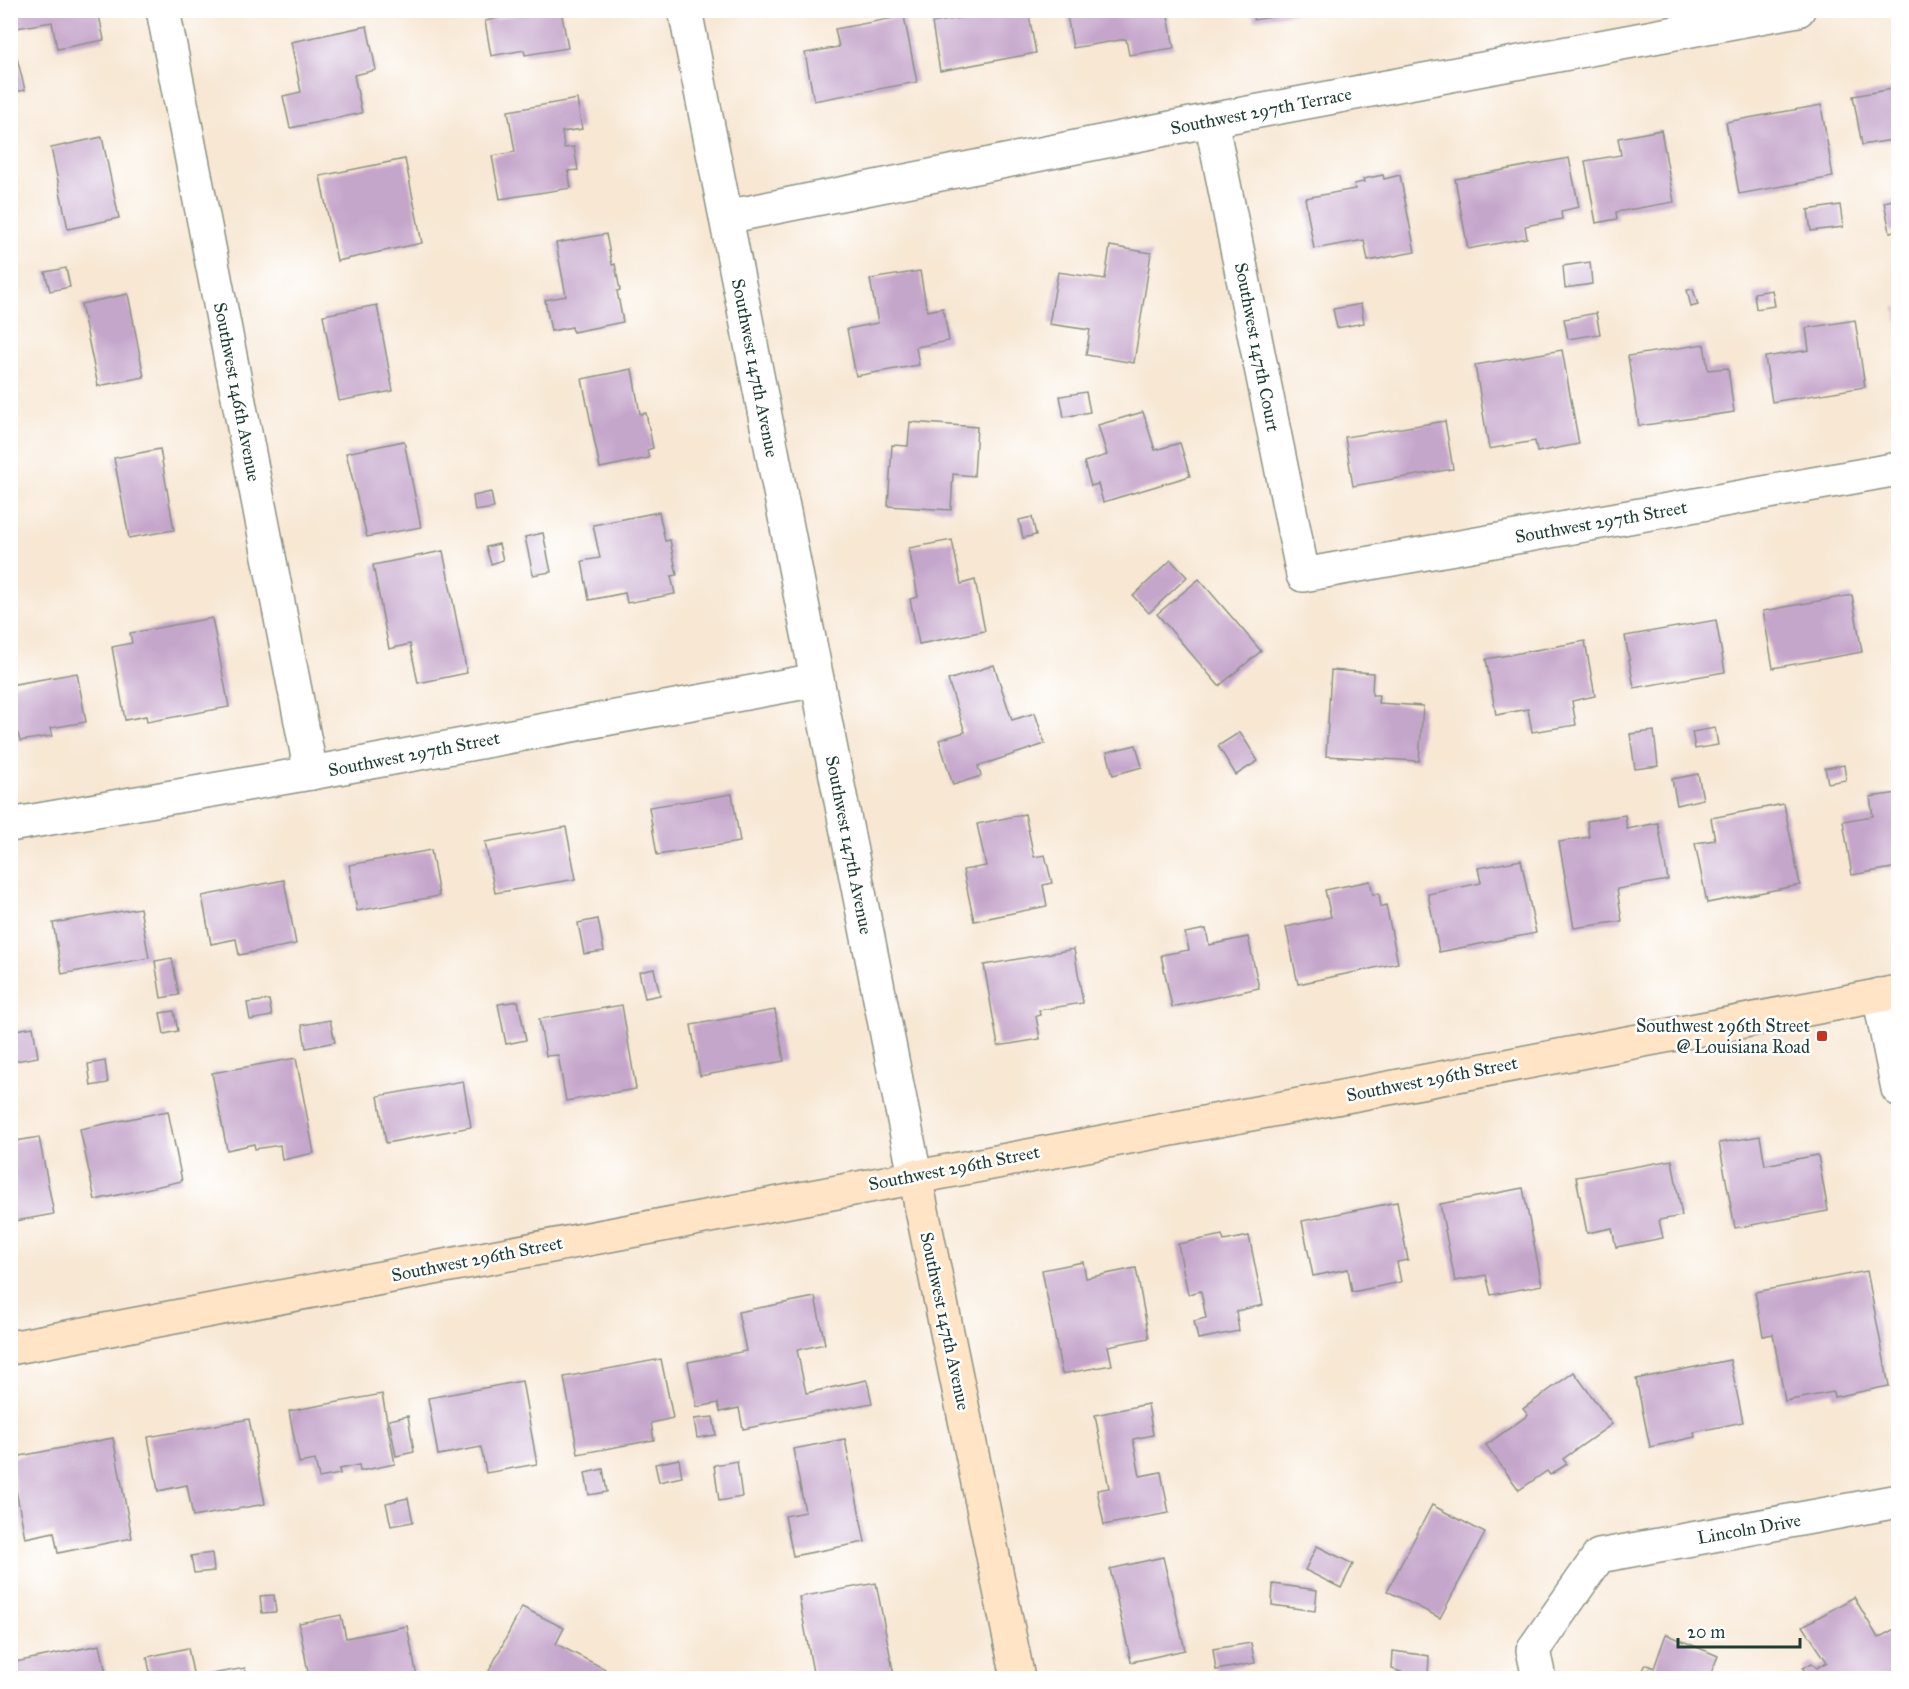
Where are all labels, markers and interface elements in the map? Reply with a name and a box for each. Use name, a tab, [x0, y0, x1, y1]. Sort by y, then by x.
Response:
street label: Southwest 297th Terrace	[1168, 83, 1354, 139]
street label: Southwest 147th Court	[1230, 261, 1284, 434]
street label: Southwest 147th Avenue	[727, 277, 783, 459]
street label: Southwest 146th Avenue	[209, 301, 265, 483]
street label: Southwest 297th Street	[1513, 496, 1689, 548]
street label: Southwest 297th Street	[326, 726, 502, 781]
street label: Southwest 147th Avenue	[821, 754, 877, 936]
place label: Southwest 296th Street @ Louisiana Road	[1636, 1015, 1811, 1058]
marker: Southwest 296th Street @ Louisiana Road	[1815, 1029, 1829, 1043]
street label: Southwest 296th Street	[1344, 1051, 1520, 1106]
street label: Southwest 296th Street	[866, 1140, 1042, 1195]
street label: Southwest 147th Avenue	[915, 1230, 975, 1412]
street label: Southwest 296th Street	[389, 1231, 565, 1286]
street label: Lincoln Drive	[1695, 1509, 1803, 1549]
scale bar	[1678, 1611, 1800, 1649]
text: 20 m	[1687, 1621, 1725, 1643]

